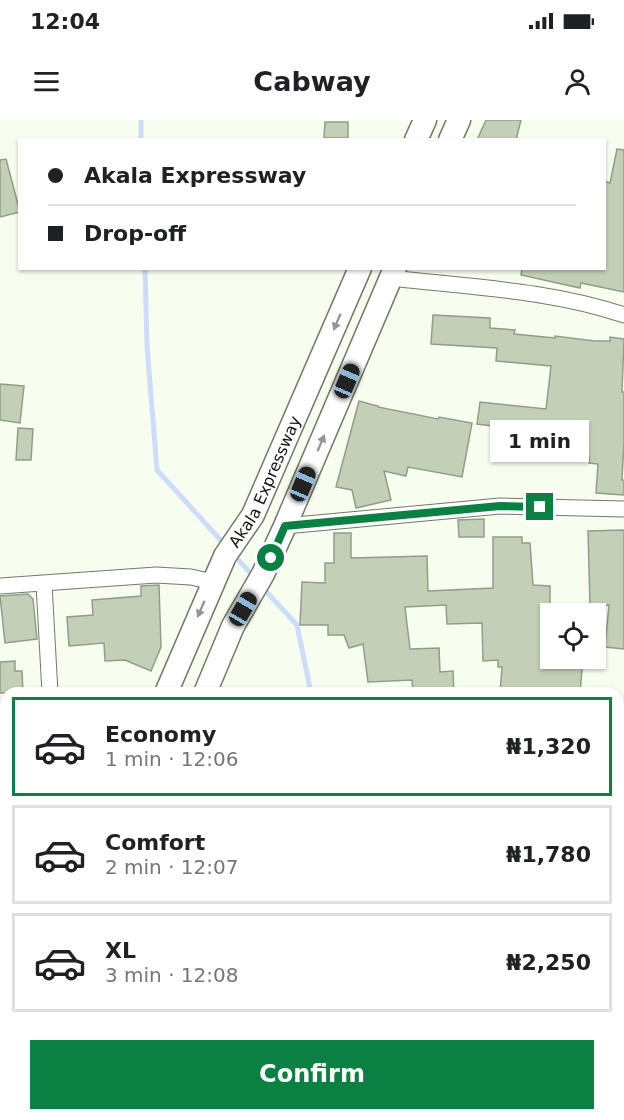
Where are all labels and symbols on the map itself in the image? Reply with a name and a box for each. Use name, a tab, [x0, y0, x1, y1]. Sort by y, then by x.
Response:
one-way arrow	[332, 314, 342, 332]
car	[332, 361, 362, 401]
street label: Akala Expressway	[225, 413, 305, 551]
callout: 1 min	[490, 420, 590, 462]
one-way arrow	[317, 434, 326, 452]
car	[288, 464, 318, 504]
route end	[526, 493, 553, 520]
route start	[257, 544, 284, 571]
car	[226, 589, 260, 629]
one-way arrow	[196, 600, 205, 618]

